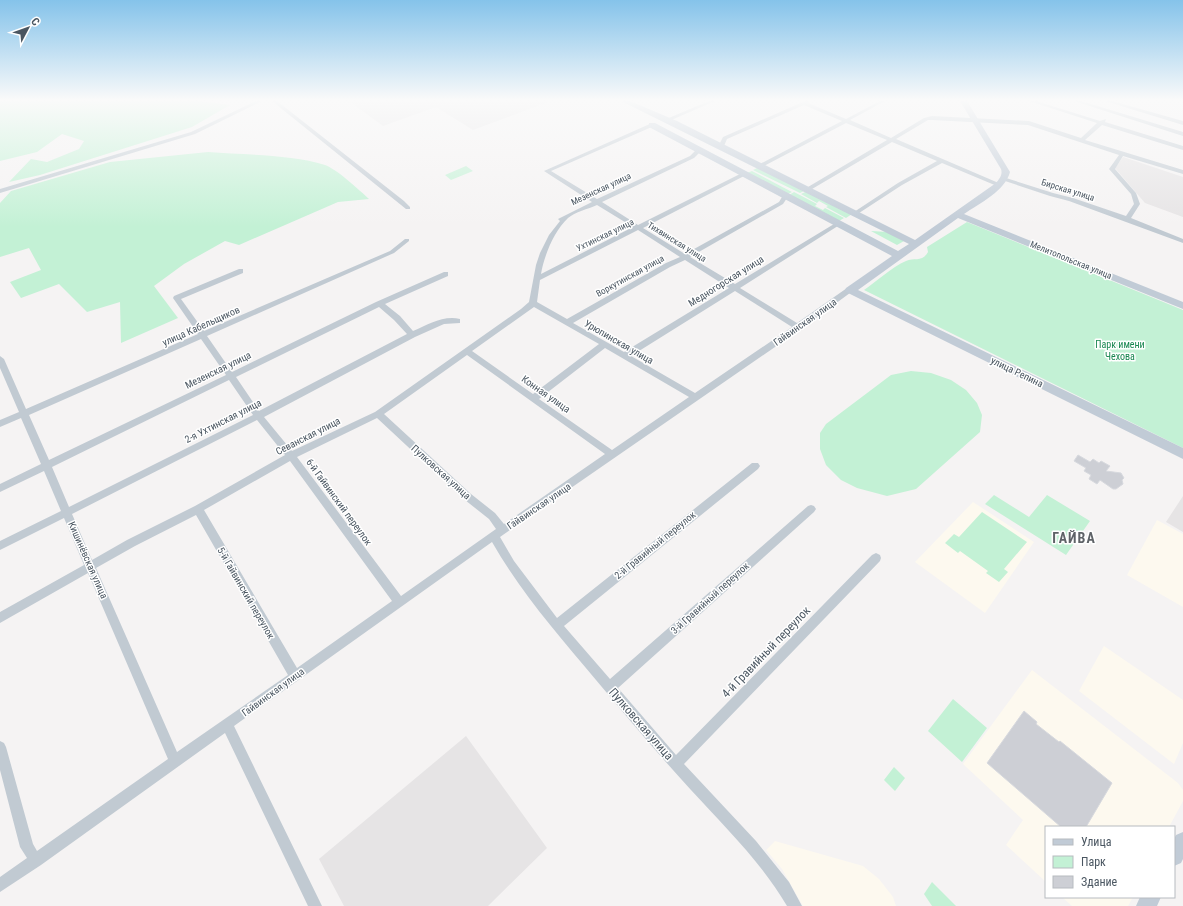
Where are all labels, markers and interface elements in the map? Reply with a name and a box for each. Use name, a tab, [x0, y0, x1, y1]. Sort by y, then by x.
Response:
north arrow	[8, 8, 48, 48]
text: С	[28, 15, 42, 28]
street label: Мезенская улица	[570, 171, 632, 207]
street label: Бирская улица	[1040, 177, 1096, 203]
street label: Ухтинская улица	[575, 217, 635, 253]
street label: Тихвинская улица	[646, 220, 708, 264]
street label: Мелитопольская улица	[1029, 239, 1113, 281]
street label: Воркутинская улица	[594, 253, 666, 299]
street label: Медногорская улица	[686, 253, 766, 309]
street label: Гайвинская улица	[771, 296, 839, 348]
street label: улица Кабельщиков	[161, 304, 241, 348]
street label: Урюпинская улица	[583, 318, 656, 366]
park label: Парк имени Чехова	[1095, 339, 1145, 362]
street label: Мезенская улица	[183, 349, 253, 391]
street label: улица Репина	[989, 355, 1045, 389]
street label: Конная улица	[520, 373, 573, 415]
street label: 2-я Ухтинская улица	[183, 397, 263, 445]
street label: Севанская улица	[274, 415, 342, 457]
street label: Пулковская улица	[409, 443, 473, 502]
street label: 6-й Гайвинский переулок	[304, 457, 374, 547]
street label: Гайвинская улица	[505, 481, 573, 531]
street label: 2-й Гравийный переулок	[612, 509, 698, 581]
street label: Кишинёвская улица	[66, 520, 110, 600]
district label: ГАЙВА	[1052, 530, 1096, 546]
street label: 5-й Гайвинский переулок	[215, 545, 277, 641]
street label: 3-й Гравийный переулок	[669, 560, 751, 636]
street label: 4-й Гравийный переулок	[719, 603, 813, 701]
street label: Гайвинская улица	[240, 666, 307, 718]
street label: Пулковская улица	[606, 685, 676, 763]
legend	[1045, 826, 1175, 898]
text: Улица	[1081, 835, 1112, 849]
text: Парк	[1081, 855, 1106, 869]
text: Здание	[1081, 875, 1118, 889]

